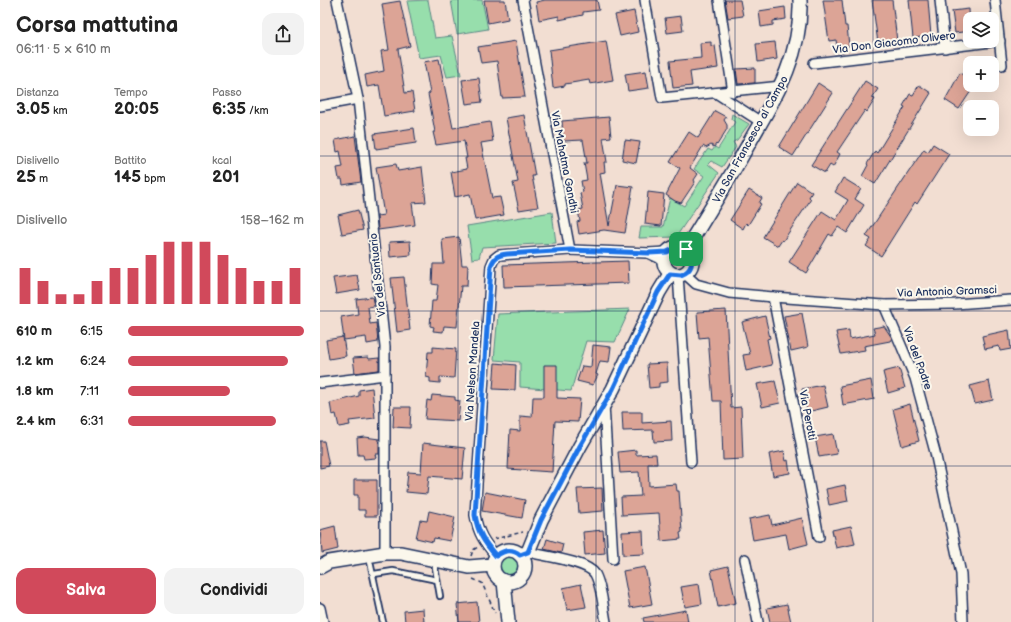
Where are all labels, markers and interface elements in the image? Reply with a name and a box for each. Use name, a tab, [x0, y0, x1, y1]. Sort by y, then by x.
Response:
text: Corsa mattutina	[16, 12, 178, 39]
map controls	[963, 12, 999, 136]
button: layers	[963, 12, 999, 48]
button: share	[262, 13, 304, 55]
street label: Via Don Giacomo Olivero	[832, 28, 956, 57]
text: 06:11 · 5 × 610 m	[16, 41, 111, 57]
button: +	[963, 56, 999, 92]
street label: Via San Francesco al Campo	[710, 73, 791, 205]
text: Distanza	[16, 86, 59, 99]
text: Tempo	[114, 86, 148, 99]
text: Passo	[212, 86, 242, 99]
text: 3.05	[16, 99, 50, 119]
text: 20:05	[114, 99, 159, 119]
text: 6:35	[212, 99, 246, 119]
button: −	[963, 100, 999, 136]
text: km	[50, 104, 68, 117]
text: /km	[246, 104, 269, 117]
street label: Via Mahatma Gandhi	[548, 110, 581, 214]
text: Dislivello	[16, 154, 59, 167]
text: Battito	[114, 154, 146, 167]
text: kcal	[212, 154, 232, 167]
text: 25	[16, 167, 36, 187]
text: 145	[114, 167, 141, 187]
text: 201	[212, 167, 240, 187]
text: m	[36, 172, 48, 185]
text: bpm	[141, 172, 166, 185]
text: Dislivello	[16, 212, 67, 228]
text: 158–162 m	[240, 212, 304, 228]
street label: Via del Santuario	[367, 232, 388, 317]
pin	[669, 232, 703, 266]
icon: arrive	[675, 238, 697, 260]
street label: Via Antonio Gramsci	[897, 283, 997, 300]
street label: Via Nelson Mandela	[463, 321, 482, 421]
text: 610 m	[16, 323, 52, 339]
text: 6:15	[80, 323, 103, 339]
street label: Via del Padre	[900, 325, 935, 392]
text: 1.2 km	[16, 353, 54, 369]
text: 6:24	[80, 353, 106, 369]
text: 1.8 km	[16, 383, 54, 399]
text: 7:11	[80, 383, 99, 399]
street label: Via Perotti	[796, 389, 819, 441]
text: 2.4 km	[16, 413, 56, 429]
text: 6:31	[80, 413, 104, 429]
button: Salva	[16, 568, 156, 614]
button: Condividi	[164, 568, 304, 614]

